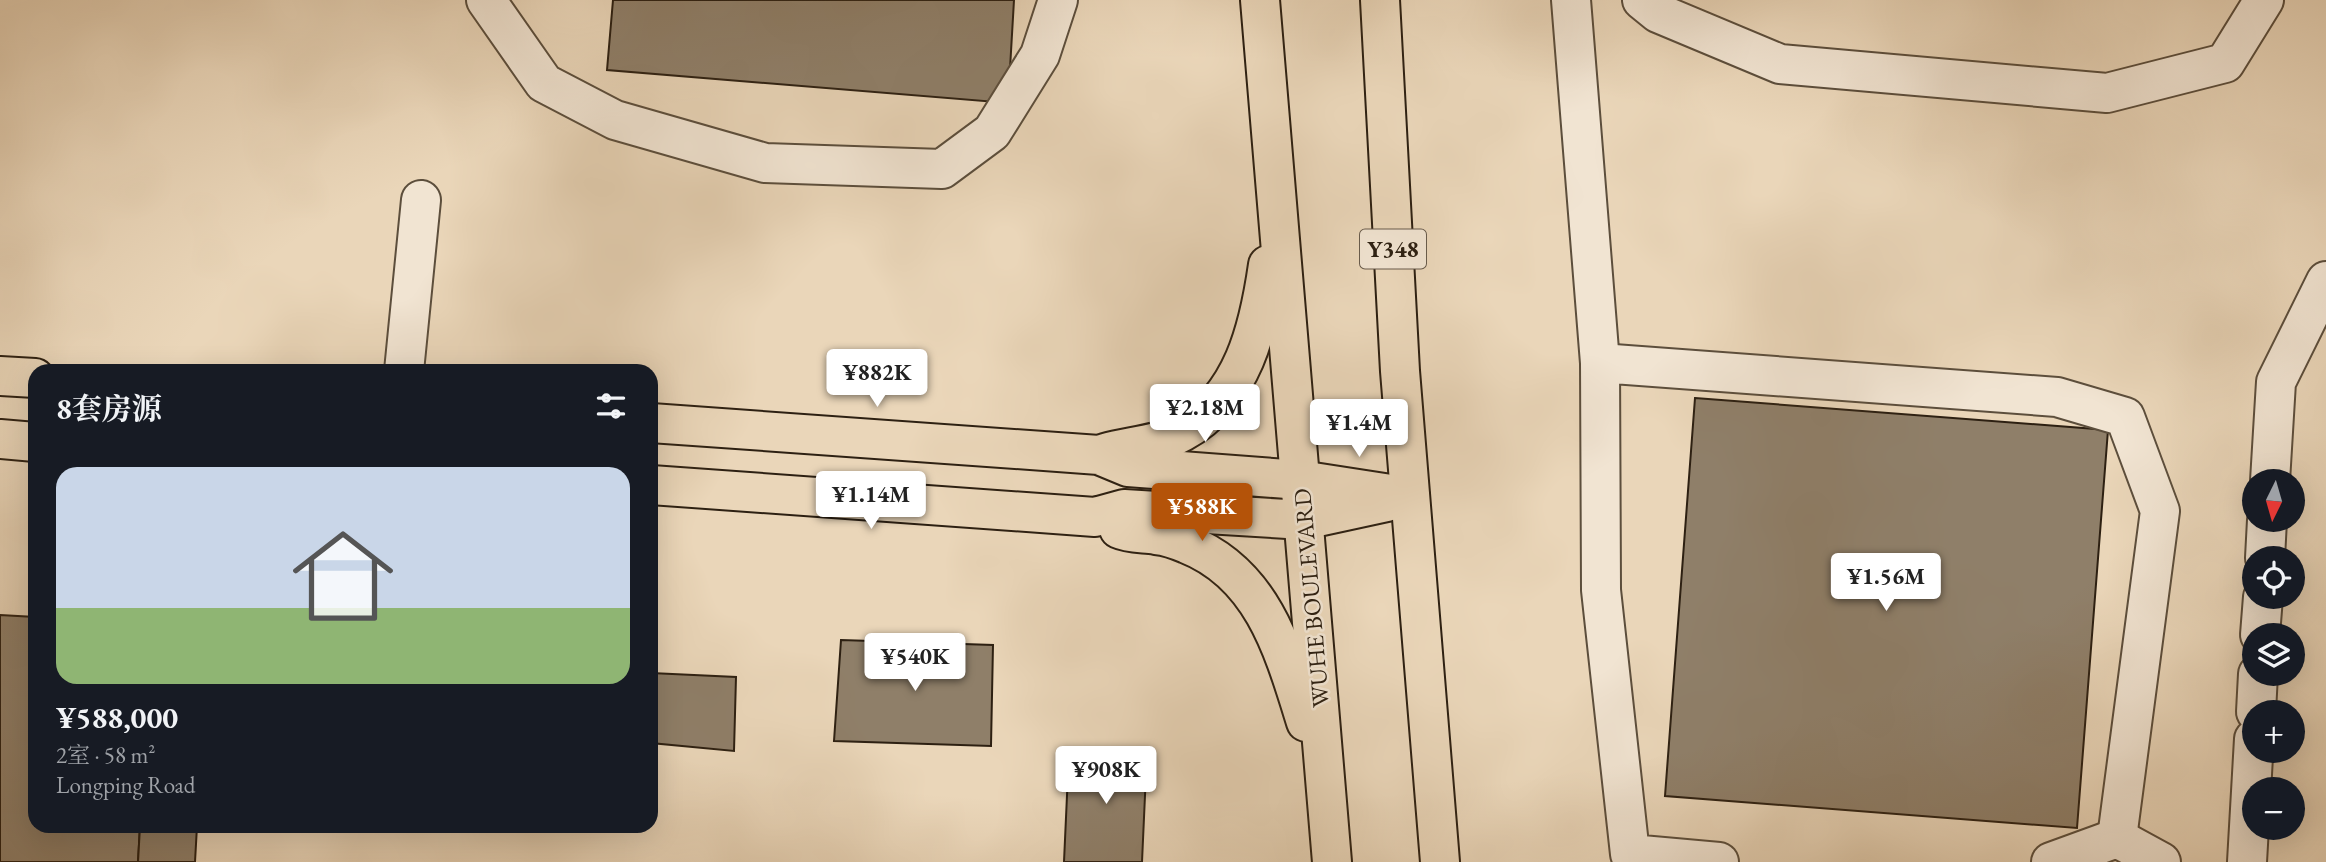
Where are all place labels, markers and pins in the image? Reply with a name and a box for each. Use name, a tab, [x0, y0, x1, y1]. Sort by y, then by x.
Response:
pin: ¥882K	[828, 350, 926, 409]
pin: ¥2.18M	[1148, 384, 1262, 444]
pin: ¥1.4M	[1310, 400, 1408, 459]
pin: ¥1.14M	[814, 472, 928, 531]
pin: ¥588K	[1153, 484, 1251, 543]
pin: ¥1.56M	[1829, 554, 1943, 613]
pin: ¥540K	[866, 634, 964, 693]
pin: ¥908K	[1057, 746, 1155, 806]

